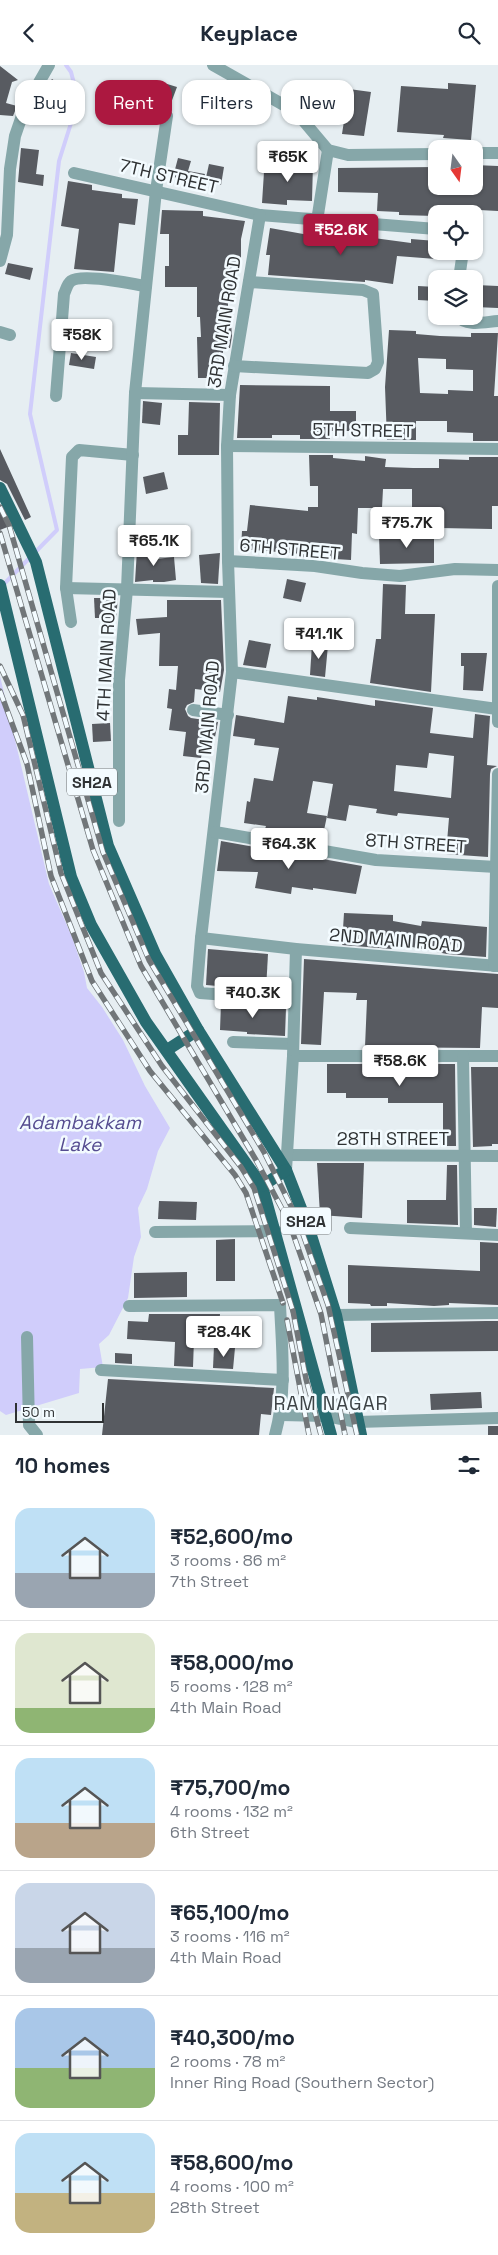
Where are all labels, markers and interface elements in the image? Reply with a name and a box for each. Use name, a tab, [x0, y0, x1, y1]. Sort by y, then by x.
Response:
icon: back	[15, 19, 43, 47]
text: Keyplace	[200, 19, 298, 47]
icon: search	[455, 19, 483, 47]
chip: Buy	[15, 80, 85, 125]
chip: Rent	[95, 80, 172, 125]
chip: Filters	[182, 80, 271, 125]
chip: New	[281, 80, 354, 125]
north arrow	[428, 140, 482, 195]
map controls	[428, 140, 483, 325]
pin: ₹65K	[258, 141, 318, 183]
text: ₹65K	[268, 146, 308, 167]
street label: 7TH STREET	[117, 153, 221, 199]
button: locate	[428, 205, 483, 260]
pin: ₹52.6K	[300, 213, 382, 256]
text: ₹52.6K	[314, 219, 368, 240]
street label: 3RD MAIN ROAD	[202, 254, 246, 390]
button: layers	[428, 270, 483, 325]
pin: ₹58K	[52, 319, 112, 361]
text: ₹58K	[62, 324, 102, 345]
street label: 5TH STREET	[312, 418, 414, 442]
pin: ₹75.7K	[366, 507, 448, 549]
text: ₹75.7K	[381, 512, 433, 533]
pin: ₹65.1K	[113, 525, 195, 567]
text: ₹65.1K	[129, 530, 179, 551]
street label: 6TH STREET	[239, 533, 342, 565]
street label: 4TH MAIN ROAD	[91, 588, 121, 722]
pin: ₹41.1K	[278, 617, 360, 660]
text: ₹41.1K	[295, 623, 343, 644]
street label: 3RD MAIN ROAD	[190, 660, 224, 794]
road number: SH2A	[67, 769, 117, 795]
pin: ₹64.3K	[248, 827, 330, 870]
street label: 8TH STREET	[365, 828, 468, 858]
text: ₹64.3K	[262, 833, 316, 854]
street label: 2ND MAIN ROAD	[328, 923, 464, 957]
pin: ₹40.3K	[212, 977, 294, 1019]
text: ₹40.3K	[226, 982, 280, 1003]
pin: ₹58.6K	[359, 1045, 441, 1087]
text: ₹58.6K	[373, 1050, 427, 1071]
water label: Adambakkam Lake	[19, 1110, 142, 1157]
street label: 28TH STREET	[337, 1127, 450, 1150]
road number: SH2A	[281, 1207, 331, 1235]
pin: ₹28.4K	[183, 1315, 265, 1358]
text: ₹28.4K	[197, 1321, 251, 1342]
district label: RAM NAGAR	[273, 1391, 389, 1416]
scale bar	[15, 1400, 104, 1423]
text: 50 m	[22, 1403, 55, 1421]
icon: filters	[455, 1451, 483, 1479]
text: 10 homes	[15, 1452, 110, 1479]
text: ₹52,600/mo	[170, 1523, 293, 1550]
icon: home	[55, 1528, 115, 1588]
text: 3 rooms · 86 m²	[170, 1550, 286, 1571]
text: 7th Street	[170, 1571, 249, 1592]
text: ₹58,000/mo	[170, 1649, 294, 1676]
icon: home	[55, 1653, 115, 1713]
text: 5 rooms · 128 m²	[170, 1676, 293, 1697]
text: 4th Main Road	[170, 1697, 281, 1718]
text: ₹75,700/mo	[170, 1774, 290, 1801]
icon: home	[55, 1778, 115, 1838]
text: 4 rooms · 132 m²	[170, 1801, 293, 1822]
text: 6th Street	[170, 1822, 250, 1843]
text: ₹65,100/mo	[170, 1899, 289, 1926]
icon: home	[55, 1903, 115, 1963]
text: 3 rooms · 116 m²	[170, 1926, 290, 1947]
text: 4th Main Road	[170, 1947, 281, 1968]
text: ₹40,300/mo	[170, 2024, 295, 2051]
icon: home	[55, 2028, 115, 2088]
text: 2 rooms · 78 m²	[170, 2051, 285, 2072]
text: Inner Ring Road (Southern Sector)	[170, 2072, 434, 2093]
text: ₹58,600/mo	[170, 2149, 293, 2176]
icon: home	[55, 2153, 115, 2213]
text: 4 rooms · 100 m²	[170, 2176, 294, 2197]
text: 28th Street	[170, 2197, 260, 2218]

